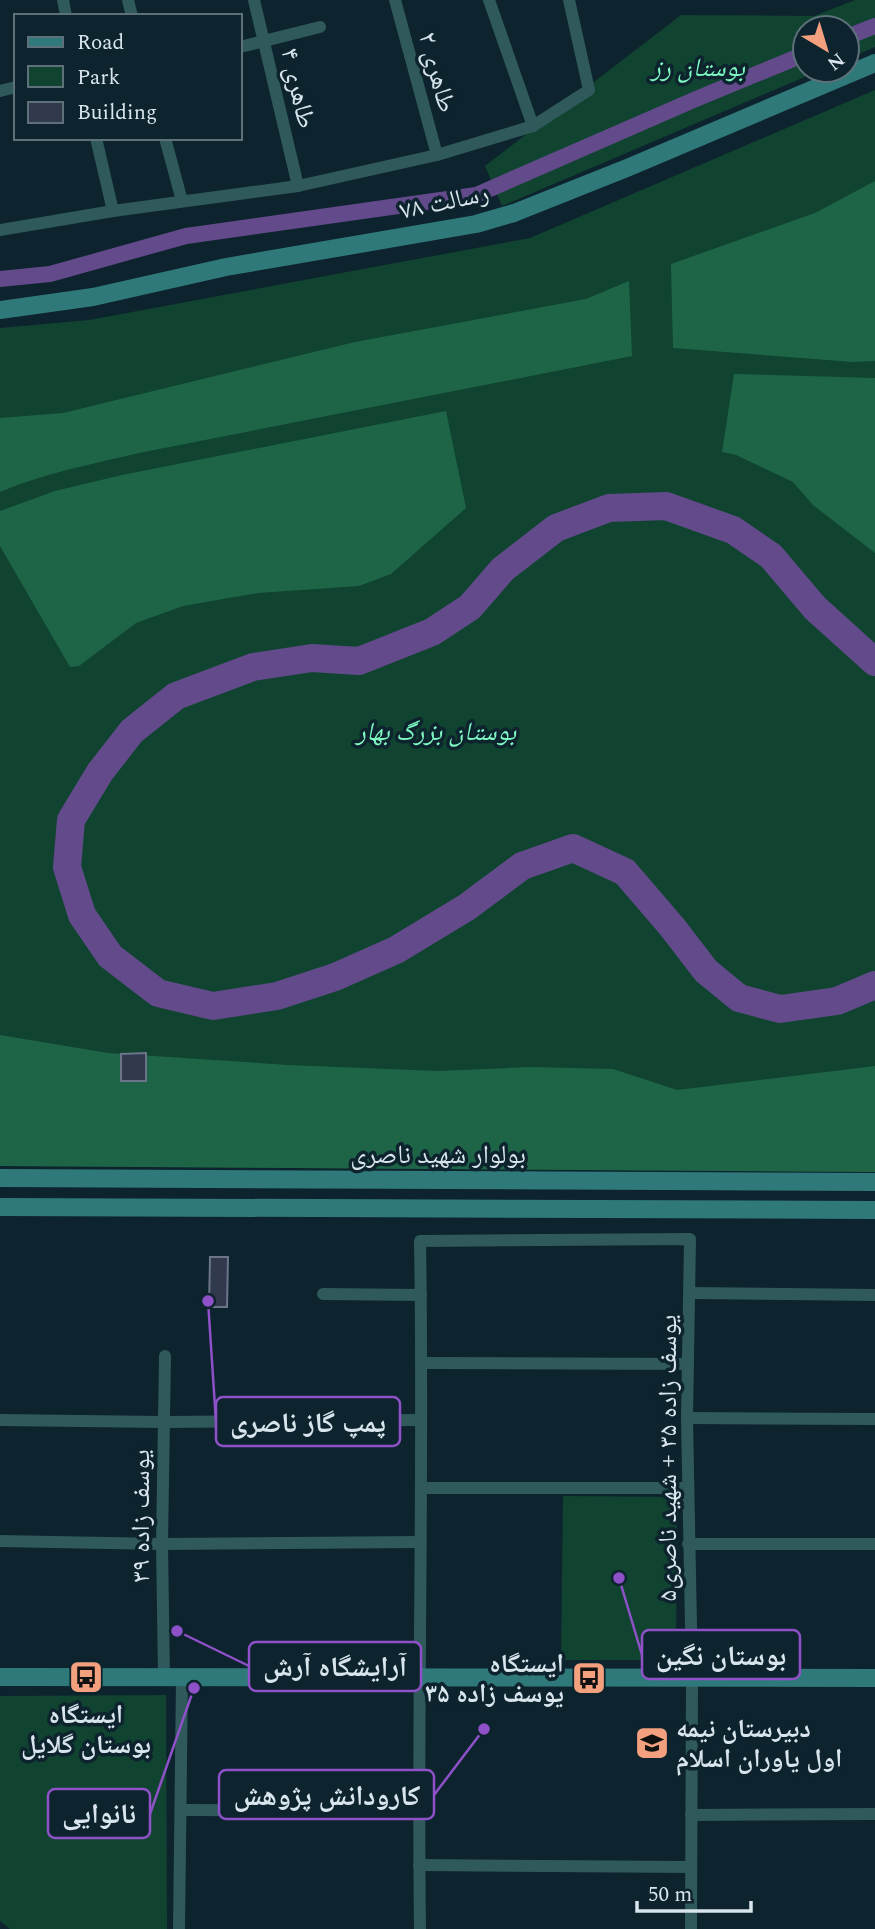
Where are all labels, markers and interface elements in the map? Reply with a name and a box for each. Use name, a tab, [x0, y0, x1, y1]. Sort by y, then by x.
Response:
legend	[14, 14, 242, 140]
north arrow	[791, 14, 861, 84]
text: Road	[77, 27, 124, 59]
street label: طاهری ۲	[407, 28, 467, 117]
street label: طاهری ۴	[269, 44, 327, 133]
text: N	[821, 45, 851, 77]
park label: بوستان رز	[649, 48, 746, 88]
text: Park	[77, 62, 121, 94]
text: Building	[77, 97, 157, 129]
street label: رسالت ۷۸	[396, 173, 493, 231]
park label: بوستان بزرگ بهار	[354, 712, 517, 752]
street label: بولوار شهید ناصری	[350, 1135, 526, 1175]
street label: یوسف زاده ۳۵ + شهید ناصری۵	[648, 1314, 688, 1602]
callout: پمپ گاز ناصری	[216, 1397, 400, 1446]
text: پمپ گاز ناصری	[230, 1402, 386, 1445]
street label: یوسف زاده ۳۹	[121, 1449, 161, 1583]
callout: بوستان نگین	[642, 1630, 800, 1679]
text: بوستان نگین	[656, 1635, 786, 1678]
callout: آرایشگاه آرش	[249, 1642, 421, 1691]
place label: ایستگاه یوسف زاده ۳۵	[425, 1644, 564, 1714]
text: آرایشگاه آرش	[263, 1646, 407, 1689]
bus stop icon: ایستگاه بوستان گلایل	[67, 1658, 105, 1696]
bus stop icon: ایستگاه یوسف زاده ۳۵	[570, 1659, 608, 1697]
place label: ایستگاه بوستان گلایل	[21, 1695, 151, 1765]
place label: دبیرستان نیمه اول یاوران اسلام	[676, 1709, 842, 1779]
school or university icon: دبیرستان نیمه اول یاوران اسلام	[633, 1724, 671, 1762]
callout: کارودانش پژوهش	[219, 1770, 434, 1819]
text: کارودانش پژوهش	[234, 1775, 421, 1818]
callout: نانوایی	[48, 1789, 150, 1838]
text: نانوایی	[62, 1793, 136, 1836]
scale bar	[637, 1870, 751, 1914]
text: 50 m	[648, 1879, 692, 1911]

